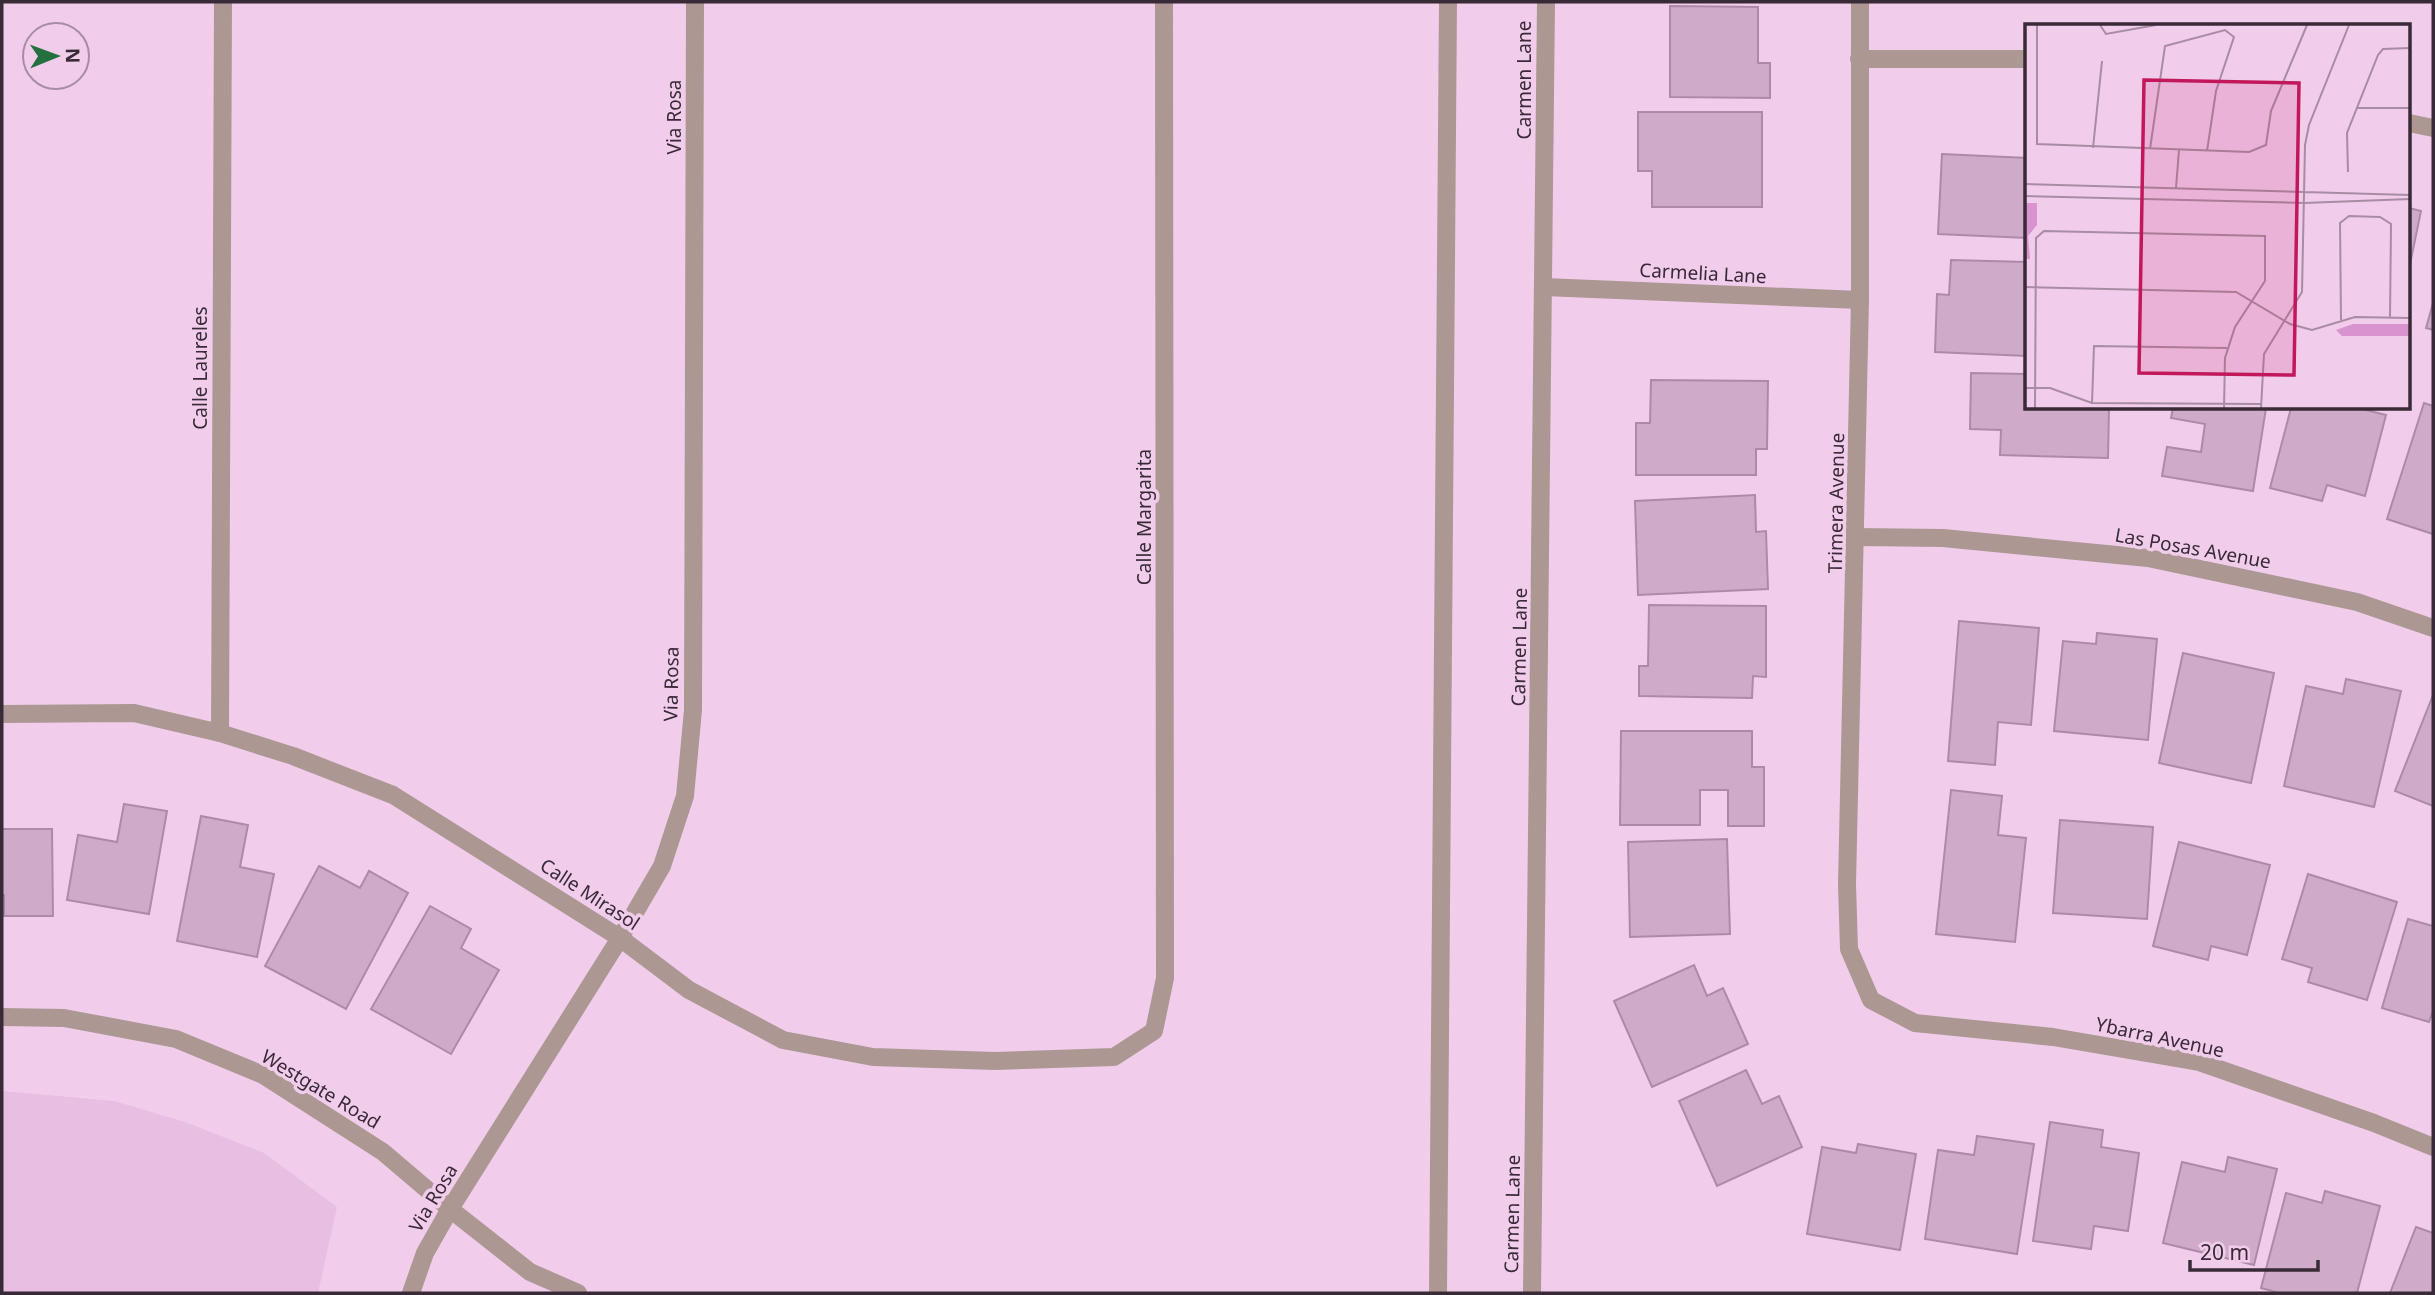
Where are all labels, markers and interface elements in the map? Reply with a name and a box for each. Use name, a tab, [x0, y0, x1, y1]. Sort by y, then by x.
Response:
north arrow	[21, 21, 91, 91]
street label: Carmen Lane	[1511, 21, 1537, 139]
inset map	[2025, 24, 2410, 410]
text: N	[60, 48, 86, 64]
street label: Via Rosa	[661, 80, 687, 154]
street label: Carmelia Lane	[1639, 257, 1767, 289]
street label: Calle Laureles	[187, 306, 213, 430]
street label: Trimera Avenue	[1822, 432, 1850, 574]
street label: Calle Margarita	[1131, 449, 1157, 585]
street label: Las Posas Avenue	[2113, 521, 2273, 575]
street label: Carmen Lane	[1505, 587, 1533, 707]
street label: Via Rosa	[657, 646, 685, 722]
street label: Calle Mirasol	[535, 852, 645, 936]
street label: Ybarra Avenue	[2093, 1011, 2227, 1063]
street label: Westgate Road	[257, 1043, 385, 1135]
street label: Carmen Lane	[1498, 1154, 1526, 1274]
street label: Via Rosa	[403, 1159, 463, 1237]
scale bar	[2190, 1228, 2318, 1272]
text: 20 m	[2200, 1238, 2249, 1266]

